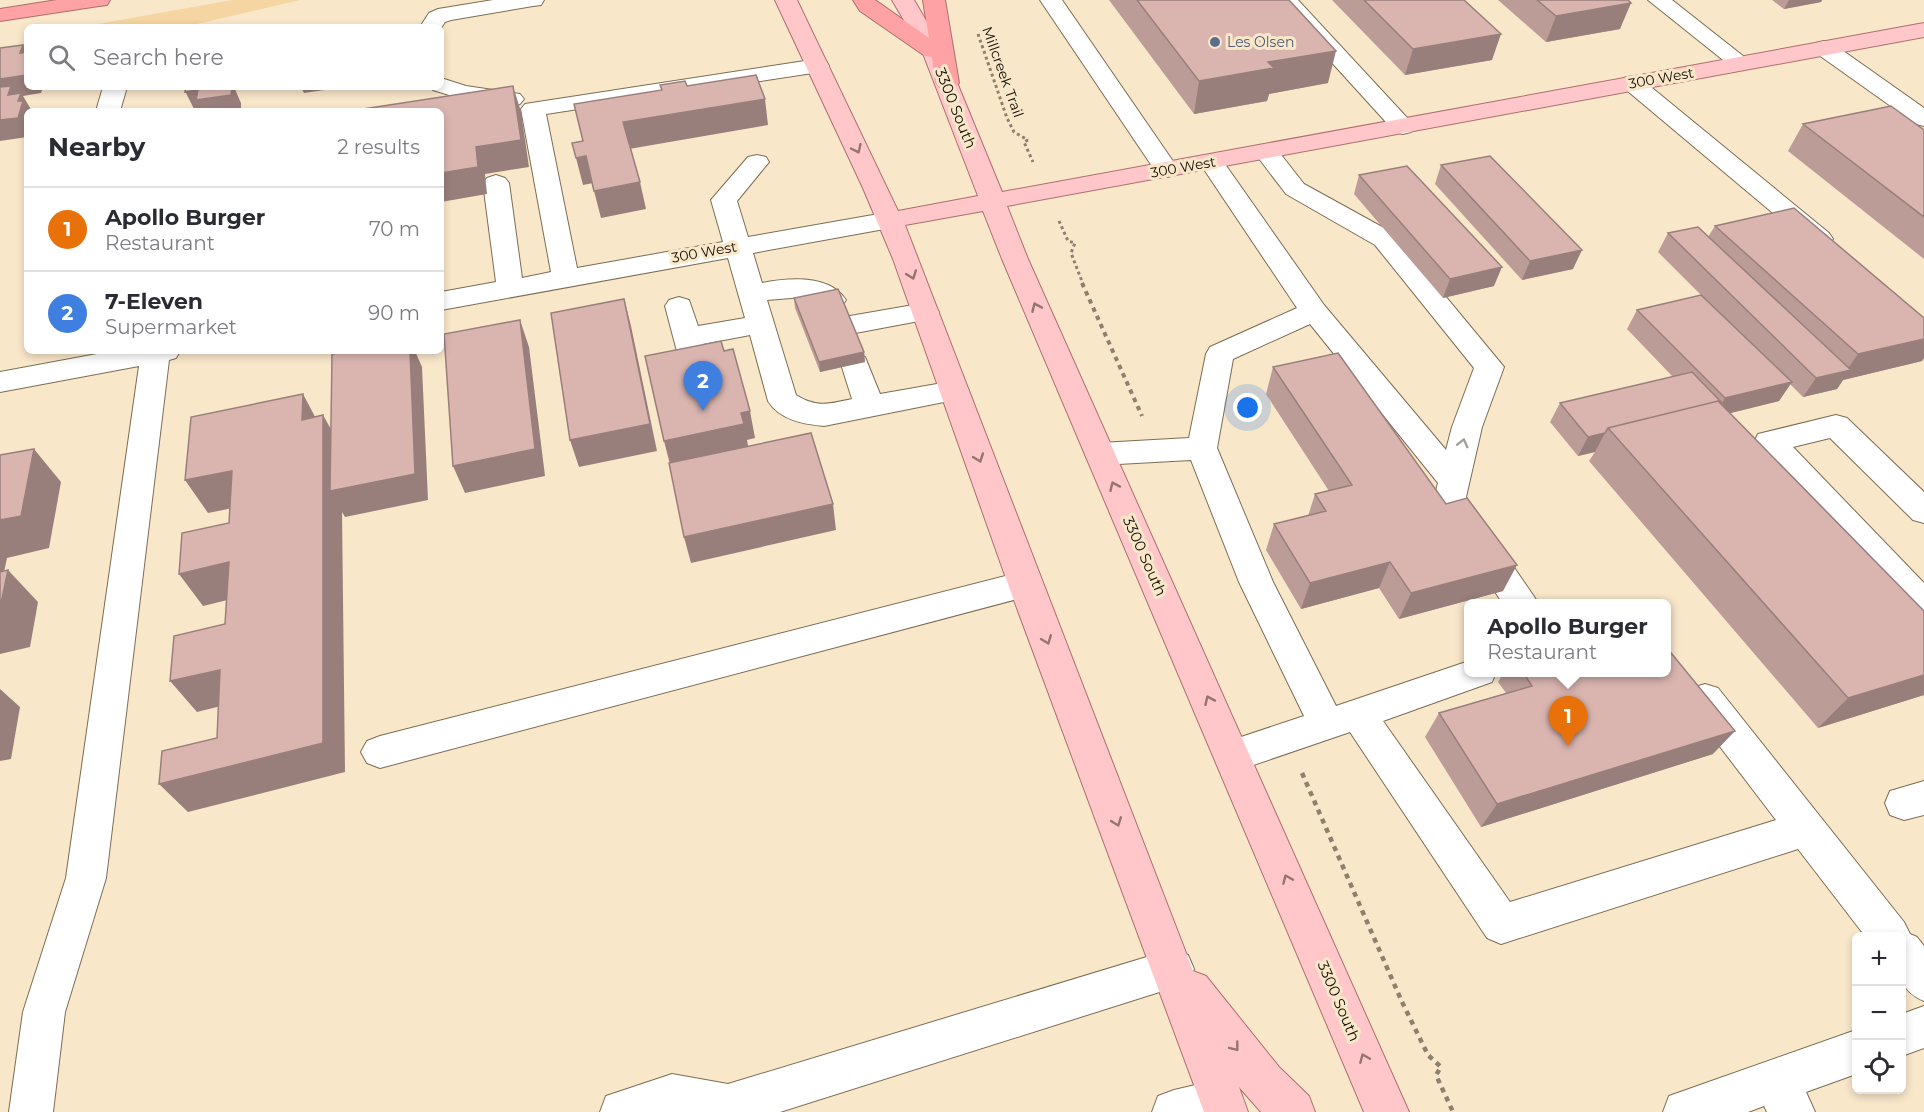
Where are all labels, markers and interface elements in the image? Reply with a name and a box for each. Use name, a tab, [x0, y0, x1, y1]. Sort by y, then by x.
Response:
search box	[24, 24, 444, 90]
street label: Millcreek Trail	[978, 24, 1028, 120]
place label: Les Olsen	[1227, 33, 1294, 51]
marker: Les Olsen	[1208, 35, 1222, 49]
icon: search	[45, 41, 78, 74]
text: Search here	[93, 44, 224, 71]
street label: 300 West	[1627, 63, 1695, 93]
street label: 3300 South	[931, 65, 981, 151]
text: Nearby	[48, 131, 145, 163]
text: 2 results	[337, 135, 420, 159]
one-way arrow	[850, 143, 862, 154]
street label: 300 West	[1149, 152, 1217, 182]
text: Apollo Burger	[105, 204, 265, 231]
text: 1	[64, 217, 71, 241]
text: 70 m	[369, 217, 420, 241]
text: Restaurant	[105, 231, 215, 255]
street label: 300 West	[670, 237, 738, 267]
one-way arrow	[904, 269, 917, 279]
text: 7-Eleven	[105, 288, 203, 315]
text: 2	[62, 301, 73, 325]
text: 90 m	[368, 301, 420, 325]
one-way arrow	[1031, 303, 1043, 314]
text: Supermarket	[105, 315, 237, 339]
pin: 2	[684, 362, 722, 411]
your location	[1233, 393, 1262, 422]
one-way arrow	[1456, 439, 1469, 449]
one-way arrow	[971, 452, 984, 463]
one-way arrow	[1109, 482, 1121, 493]
street label: 3300 South	[1119, 513, 1171, 599]
popup	[1464, 599, 1671, 677]
text: Apollo Burger	[1487, 613, 1648, 640]
one-way arrow	[1039, 635, 1052, 645]
text: Restaurant	[1487, 640, 1597, 664]
one-way arrow	[1204, 696, 1216, 707]
pin: 1	[1548, 696, 1588, 746]
one-way arrow	[1109, 817, 1122, 827]
one-way arrow	[1282, 875, 1294, 886]
map controls	[1852, 932, 1906, 1094]
button: +	[1852, 932, 1906, 986]
street label: 3300 South	[1314, 958, 1364, 1044]
button: −	[1852, 986, 1906, 1040]
button: locate	[1852, 1040, 1906, 1094]
one-way arrow	[1227, 1041, 1238, 1052]
one-way arrow	[1359, 1054, 1371, 1065]

